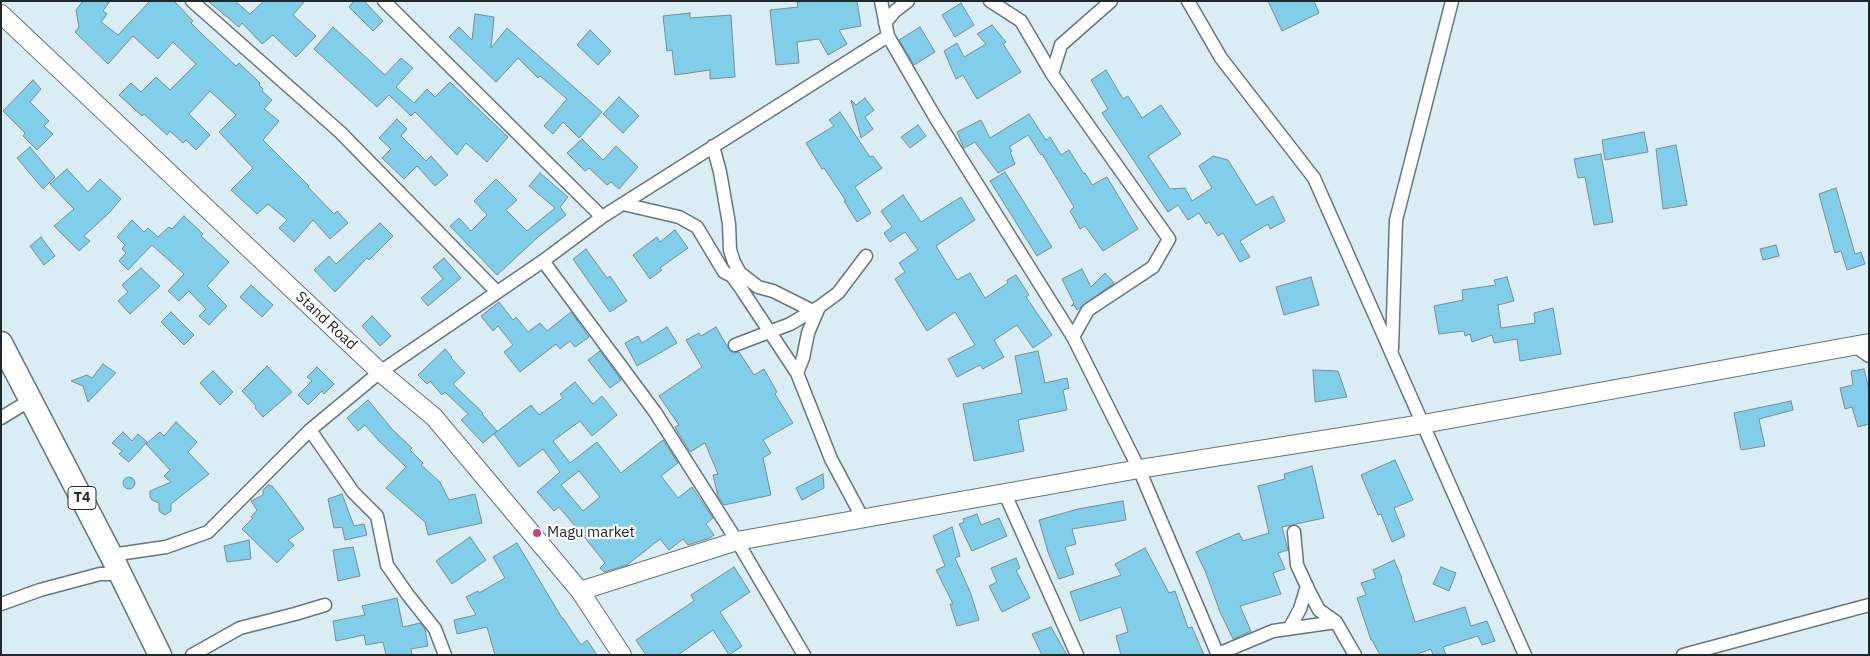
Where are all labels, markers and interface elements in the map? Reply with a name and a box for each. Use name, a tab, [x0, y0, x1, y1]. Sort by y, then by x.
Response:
street label: Stand Road	[292, 288, 360, 354]
road number: T4	[68, 486, 96, 509]
place label: Magu market	[547, 524, 635, 542]
marker: Magu market	[531, 527, 543, 539]

